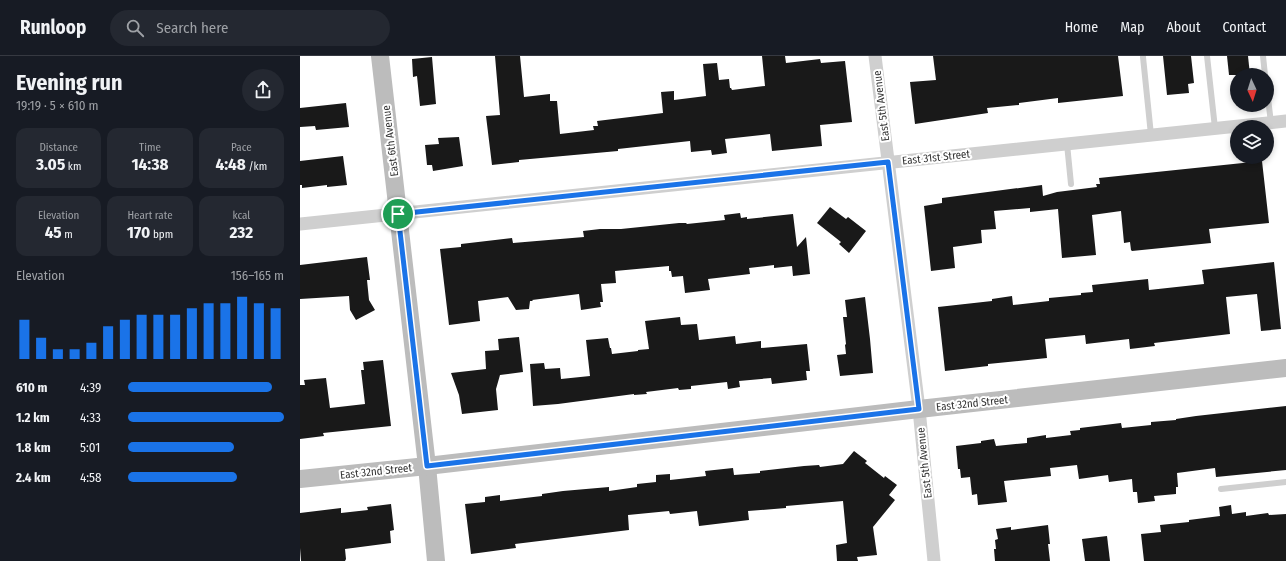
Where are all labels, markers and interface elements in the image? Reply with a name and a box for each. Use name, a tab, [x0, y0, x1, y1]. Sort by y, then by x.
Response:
search box	[110, 10, 390, 46]
text: Runloop	[20, 16, 86, 39]
icon: search	[124, 17, 146, 39]
text: Search here	[156, 19, 228, 37]
text: Home	[1065, 19, 1098, 36]
text: Map	[1120, 19, 1144, 36]
text: About	[1166, 19, 1201, 36]
text: Contact	[1223, 19, 1266, 36]
north arrow	[1230, 68, 1274, 112]
map controls	[1230, 68, 1274, 164]
text: Evening run	[16, 69, 123, 96]
button: share	[242, 69, 284, 111]
street label: East 5th Avenue	[871, 70, 892, 142]
text: 19:19 · 5 × 610 m	[16, 98, 99, 113]
street label: East 6th Avenue	[380, 105, 401, 177]
button: layers	[1230, 120, 1274, 164]
text: Distance	[39, 141, 78, 154]
text: Time	[139, 141, 161, 154]
text: Pace	[231, 141, 252, 154]
street label: East 31st Street	[901, 147, 971, 168]
text: 3.05	[36, 154, 65, 175]
text: 14:38	[131, 154, 169, 175]
text: 4:48	[216, 154, 246, 175]
text: km	[65, 160, 81, 173]
text: /km	[246, 160, 267, 173]
pin	[381, 197, 415, 231]
icon: arrive	[387, 203, 409, 225]
text: Elevation	[38, 209, 79, 222]
text: Heart rate	[127, 209, 173, 222]
text: kcal	[232, 209, 250, 222]
text: 45	[45, 222, 62, 243]
text: 170	[127, 222, 150, 243]
text: 232	[230, 222, 253, 243]
text: m	[62, 228, 73, 241]
text: bpm	[150, 228, 173, 241]
text: Elevation	[16, 268, 65, 283]
text: 156–165 m	[231, 268, 284, 283]
text: 610 m	[16, 380, 47, 395]
text: 4:39	[80, 380, 101, 395]
street label: East 32nd Street	[935, 393, 1009, 414]
text: 1.2 km	[16, 410, 50, 425]
text: 4:33	[80, 410, 101, 425]
street label: East 5th Avenue	[914, 427, 935, 499]
text: 1.8 km	[16, 440, 51, 455]
text: 5:01	[80, 440, 100, 455]
street label: East 32nd Street	[339, 461, 413, 482]
text: 2.4 km	[16, 470, 51, 485]
text: 4:58	[80, 470, 102, 485]

